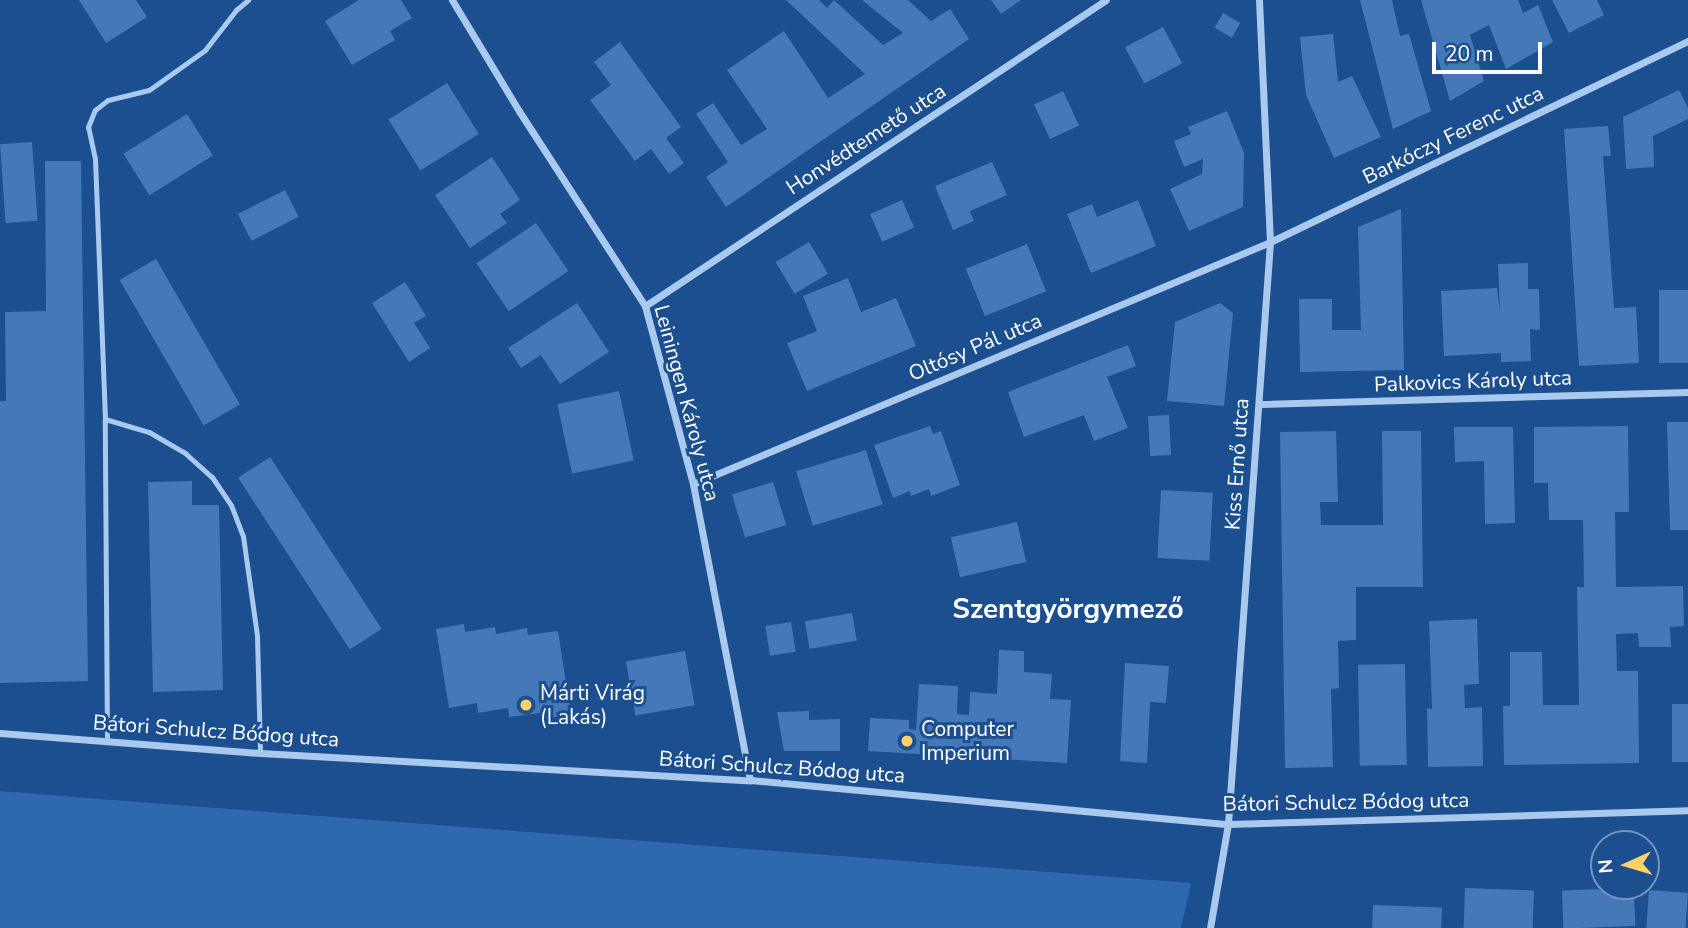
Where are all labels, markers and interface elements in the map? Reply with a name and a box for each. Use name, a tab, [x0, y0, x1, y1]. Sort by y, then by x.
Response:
scale bar	[1436, 28, 1546, 72]
text: 20 m	[1445, 40, 1494, 68]
street label: Honvédtemető utca	[781, 78, 951, 200]
street label: Barkóczy Ferenc utca	[1359, 80, 1547, 190]
street label: Leiningen Károly utca	[649, 302, 725, 504]
street label: Oltósy Pál utca	[905, 308, 1045, 386]
street label: Palkovics Károly utca	[1374, 365, 1572, 397]
street label: Kiss Ernő utca	[1220, 397, 1254, 531]
district label: Szentgyörgymező	[952, 592, 1184, 626]
place label: Márti Virág (Lakás)	[540, 680, 645, 730]
marker: Márti Virág (Lakás)	[518, 697, 534, 713]
street label: Bátori Schulcz Bódog utca	[92, 710, 340, 752]
place label: Computer Imperium	[921, 716, 1014, 766]
marker: Computer Imperium	[899, 733, 915, 749]
street label: Bátori Schulcz Bódog utca	[658, 746, 906, 788]
street label: Bátori Schulcz Bódog utca	[1222, 787, 1470, 817]
north arrow	[1590, 830, 1660, 900]
text: N	[1593, 858, 1620, 874]

